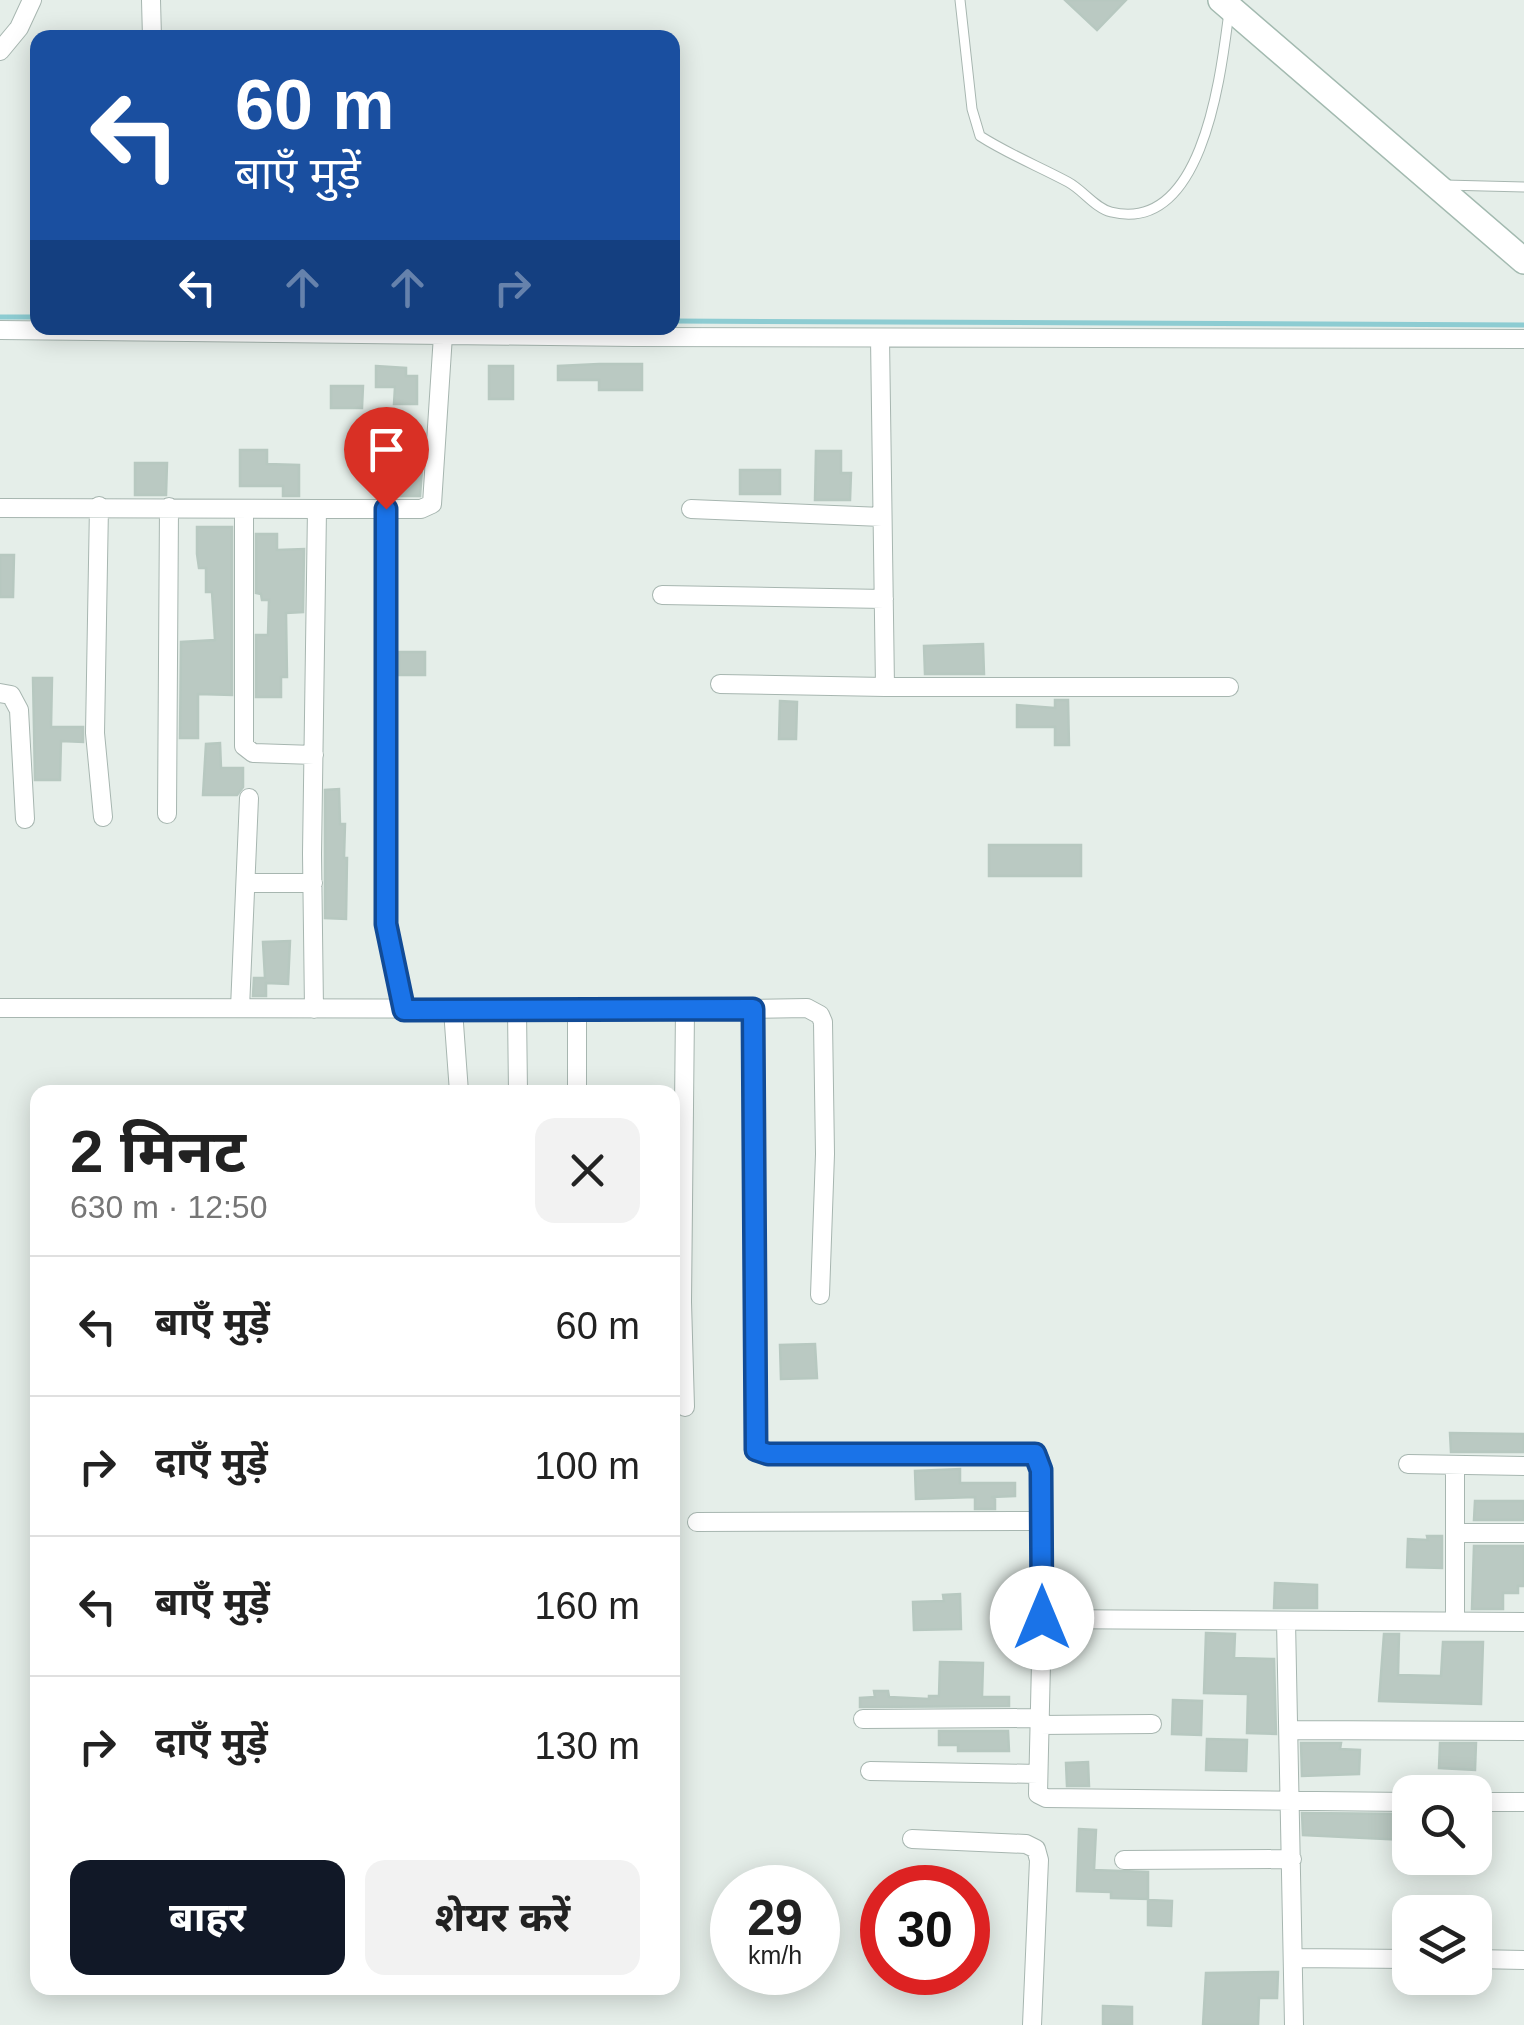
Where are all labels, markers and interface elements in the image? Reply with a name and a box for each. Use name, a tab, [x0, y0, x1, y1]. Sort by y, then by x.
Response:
text: 60 m	[235, 66, 395, 144]
icon: left	[70, 70, 200, 200]
text: बाएँ मुड़ें	[235, 148, 361, 199]
icon: left	[170, 260, 225, 315]
icon: ahead	[275, 260, 330, 315]
icon: ahead	[380, 260, 435, 315]
icon: right	[485, 260, 540, 315]
pin	[344, 407, 429, 510]
icon: arrive	[359, 422, 414, 477]
text: 2 मिनट	[70, 1118, 246, 1185]
button: close	[535, 1118, 640, 1223]
text: 630 m · 12:50	[70, 1189, 267, 1225]
icon: left	[70, 1299, 125, 1354]
text: बाएँ मुड़ें	[155, 1301, 270, 1343]
text: 60 m	[556, 1305, 640, 1347]
icon: right	[70, 1439, 125, 1494]
text: दाएँ मुड़ें	[155, 1441, 268, 1483]
text: 100 m	[534, 1445, 640, 1487]
position arrow	[990, 1566, 1094, 1670]
icon: left	[70, 1579, 125, 1634]
text: बाएँ मुड़ें	[155, 1581, 270, 1623]
text: 160 m	[534, 1585, 640, 1627]
icon: right	[70, 1719, 125, 1774]
text: दाएँ मुड़ें	[155, 1721, 268, 1763]
text: 130 m	[534, 1725, 640, 1767]
map controls	[1392, 1775, 1492, 1995]
button: search	[1392, 1775, 1492, 1875]
button: बाहर	[70, 1860, 345, 1975]
button: शेयर करें	[365, 1860, 640, 1975]
speed limit sign: 30	[860, 1865, 990, 1995]
text: 29	[747, 1890, 803, 1946]
button: layers	[1392, 1895, 1492, 1995]
text: km/h	[748, 1941, 802, 1969]

